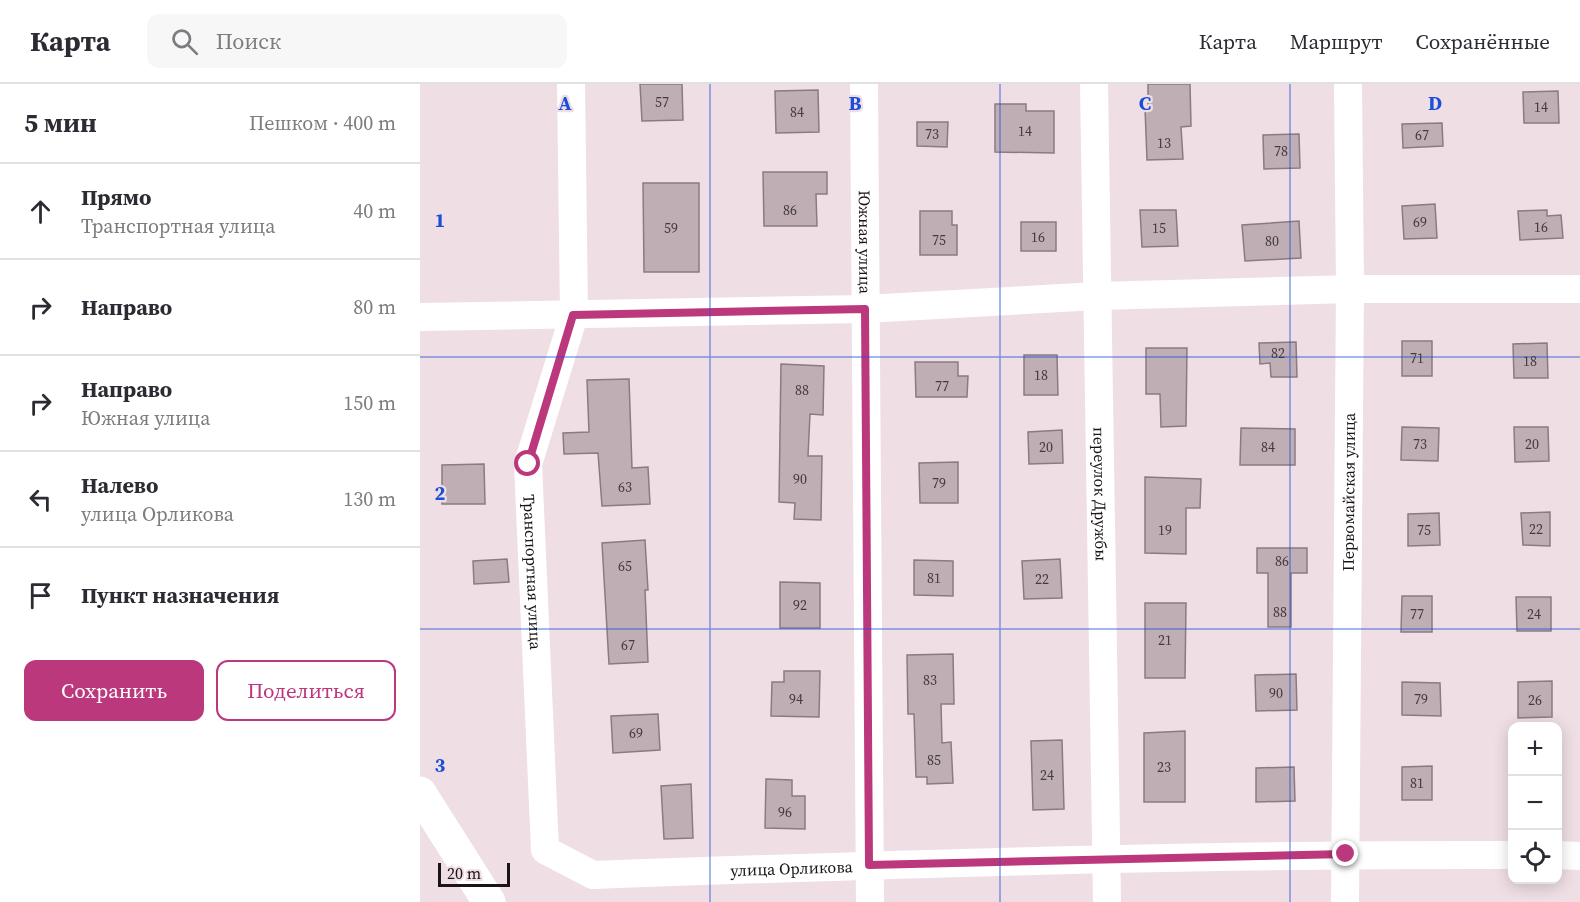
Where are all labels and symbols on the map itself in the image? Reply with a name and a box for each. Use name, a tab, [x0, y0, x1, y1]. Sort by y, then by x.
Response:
text: A	[558, 89, 572, 117]
text: B	[848, 89, 862, 117]
text: C	[1139, 89, 1151, 117]
text: D	[1428, 89, 1442, 117]
house number: 57	[655, 92, 669, 112]
house number: 14	[1534, 97, 1548, 117]
house number: 84	[790, 102, 804, 122]
house number: 14	[1018, 121, 1032, 141]
house number: 73	[925, 124, 939, 144]
house number: 67	[1415, 125, 1429, 145]
house number: 13	[1157, 133, 1171, 153]
house number: 78	[1274, 141, 1288, 161]
street label: Южная улица	[854, 190, 877, 295]
house number: 86	[783, 200, 797, 220]
text: 1	[435, 206, 445, 234]
house number: 69	[1413, 212, 1427, 232]
house number: 16	[1534, 217, 1548, 237]
house number: 59	[664, 218, 678, 238]
house number: 15	[1152, 218, 1166, 238]
house number: 16	[1031, 227, 1045, 247]
house number: 75	[932, 230, 946, 250]
house number: 80	[1265, 231, 1279, 251]
house number: 82	[1271, 343, 1285, 363]
house number: 71	[1410, 348, 1424, 368]
house number: 18	[1523, 351, 1537, 371]
house number: 18	[1034, 365, 1048, 385]
house number: 77	[935, 376, 949, 396]
house number: 88	[795, 380, 809, 400]
street label: Первомайская улица	[1337, 412, 1360, 571]
street label: переулок Дружбы	[1088, 427, 1113, 561]
house number: 73	[1413, 434, 1427, 454]
house number: 20	[1525, 434, 1539, 454]
house number: 20	[1039, 437, 1053, 457]
house number: 84	[1261, 437, 1275, 457]
route start	[514, 450, 540, 476]
house number: 90	[793, 469, 807, 489]
house number: 79	[932, 473, 946, 493]
house number: 63	[618, 477, 632, 497]
text: 2	[435, 479, 446, 507]
street label: Транспортная улица	[518, 494, 547, 651]
house number: 22	[1529, 519, 1543, 539]
house number: 19	[1158, 520, 1172, 540]
house number: 75	[1417, 520, 1431, 540]
house number: 86	[1275, 551, 1289, 571]
house number: 65	[618, 556, 632, 576]
house number: 81	[927, 568, 941, 588]
house number: 22	[1035, 569, 1049, 589]
house number: 92	[793, 595, 807, 615]
house number: 88	[1273, 602, 1287, 622]
house number: 77	[1410, 604, 1424, 624]
house number: 24	[1527, 604, 1541, 624]
house number: 21	[1158, 630, 1172, 650]
house number: 67	[621, 635, 635, 655]
house number: 83	[923, 670, 937, 690]
house number: 90	[1269, 683, 1283, 703]
house number: 94	[789, 689, 803, 709]
house number: 79	[1414, 689, 1428, 709]
house number: 26	[1528, 690, 1542, 710]
house number: 69	[629, 723, 643, 743]
house number: 85	[927, 750, 941, 770]
text: 3	[435, 751, 446, 779]
house number: 23	[1157, 757, 1171, 777]
house number: 24	[1040, 765, 1054, 785]
house number: 81	[1410, 773, 1424, 793]
house number: 96	[778, 802, 792, 822]
route end	[1332, 840, 1358, 866]
street label: улица Орликова	[730, 855, 854, 881]
scale bar	[438, 860, 510, 888]

